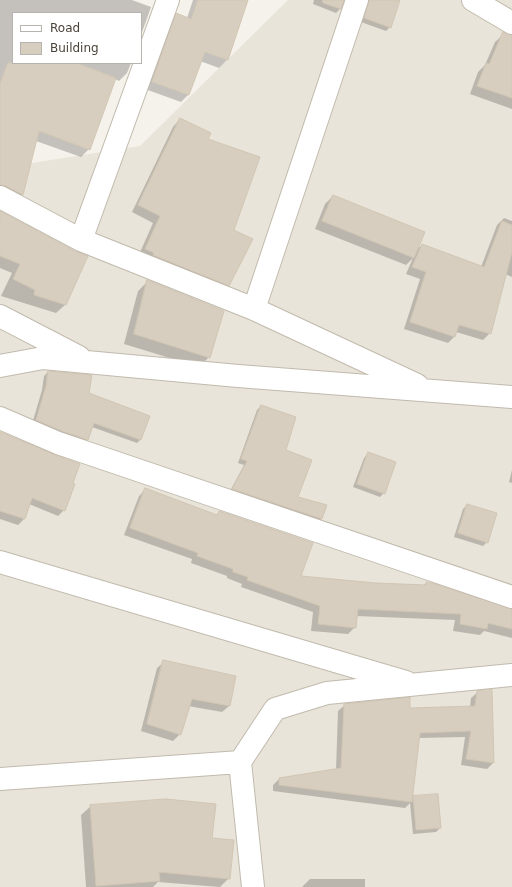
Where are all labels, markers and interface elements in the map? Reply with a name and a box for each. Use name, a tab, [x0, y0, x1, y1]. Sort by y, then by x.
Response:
legend	[12, 12, 142, 64]
text: Road	[50, 21, 80, 35]
text: Building	[50, 41, 99, 55]

